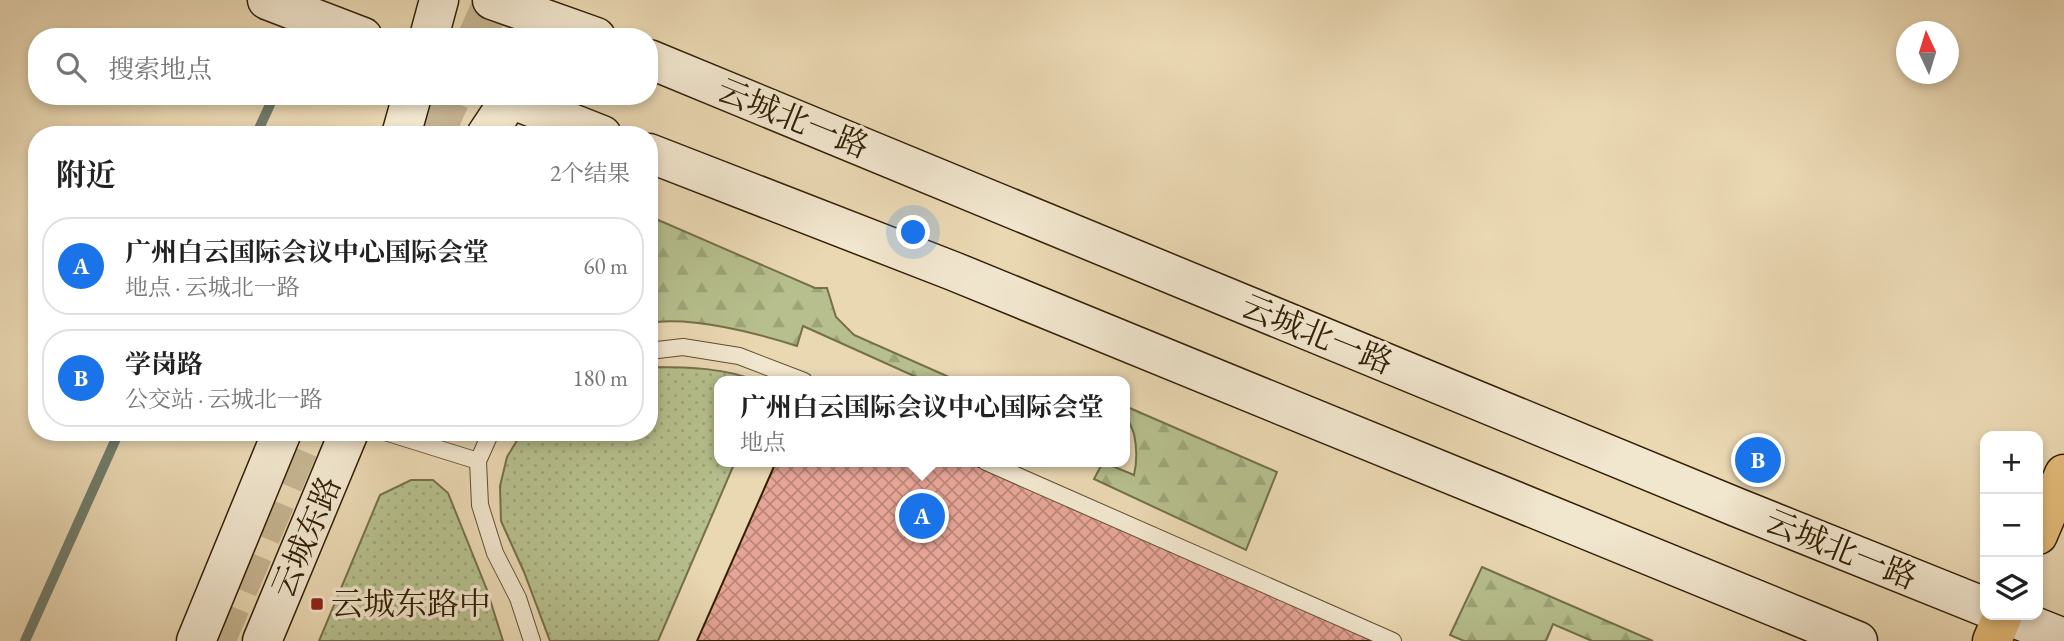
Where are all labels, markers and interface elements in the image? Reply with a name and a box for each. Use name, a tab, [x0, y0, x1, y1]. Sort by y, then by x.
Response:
north arrow	[1896, 21, 1959, 84]
search box	[28, 28, 658, 105]
icon: search	[52, 48, 90, 86]
text: 搜索地点	[108, 52, 212, 86]
street label: 云城北一路	[711, 69, 875, 167]
text: 附近	[56, 155, 116, 194]
text: 2个结果	[550, 158, 630, 188]
your location	[896, 215, 930, 249]
text: 广州白云国际会议中心国际会堂	[125, 235, 489, 269]
text: A	[73, 251, 89, 281]
text: 60 m	[583, 251, 628, 281]
text: 地点 · 云城北一路	[125, 272, 300, 302]
street label: 云城北一路	[1235, 285, 1399, 383]
text: 学岗路	[125, 347, 203, 381]
text: B	[74, 363, 88, 393]
text: 180 m	[572, 363, 628, 393]
popup	[714, 376, 1130, 467]
text: 公交站 · 云城北一路	[125, 384, 323, 414]
text: 广州白云国际会议中心国际会堂	[740, 390, 1104, 424]
text: 地点	[740, 427, 786, 457]
map controls	[1980, 431, 2043, 620]
button: +	[1980, 431, 2043, 494]
pin: B	[1735, 434, 1781, 486]
street label: 云城东路	[262, 470, 350, 604]
pin: A	[899, 490, 945, 542]
button: −	[1980, 494, 2043, 557]
street label: 云城北一路	[1759, 500, 1923, 598]
button: layers	[1980, 557, 2043, 620]
place label: 云城东路中	[331, 583, 491, 625]
marker: 云城东路中	[309, 596, 325, 612]

